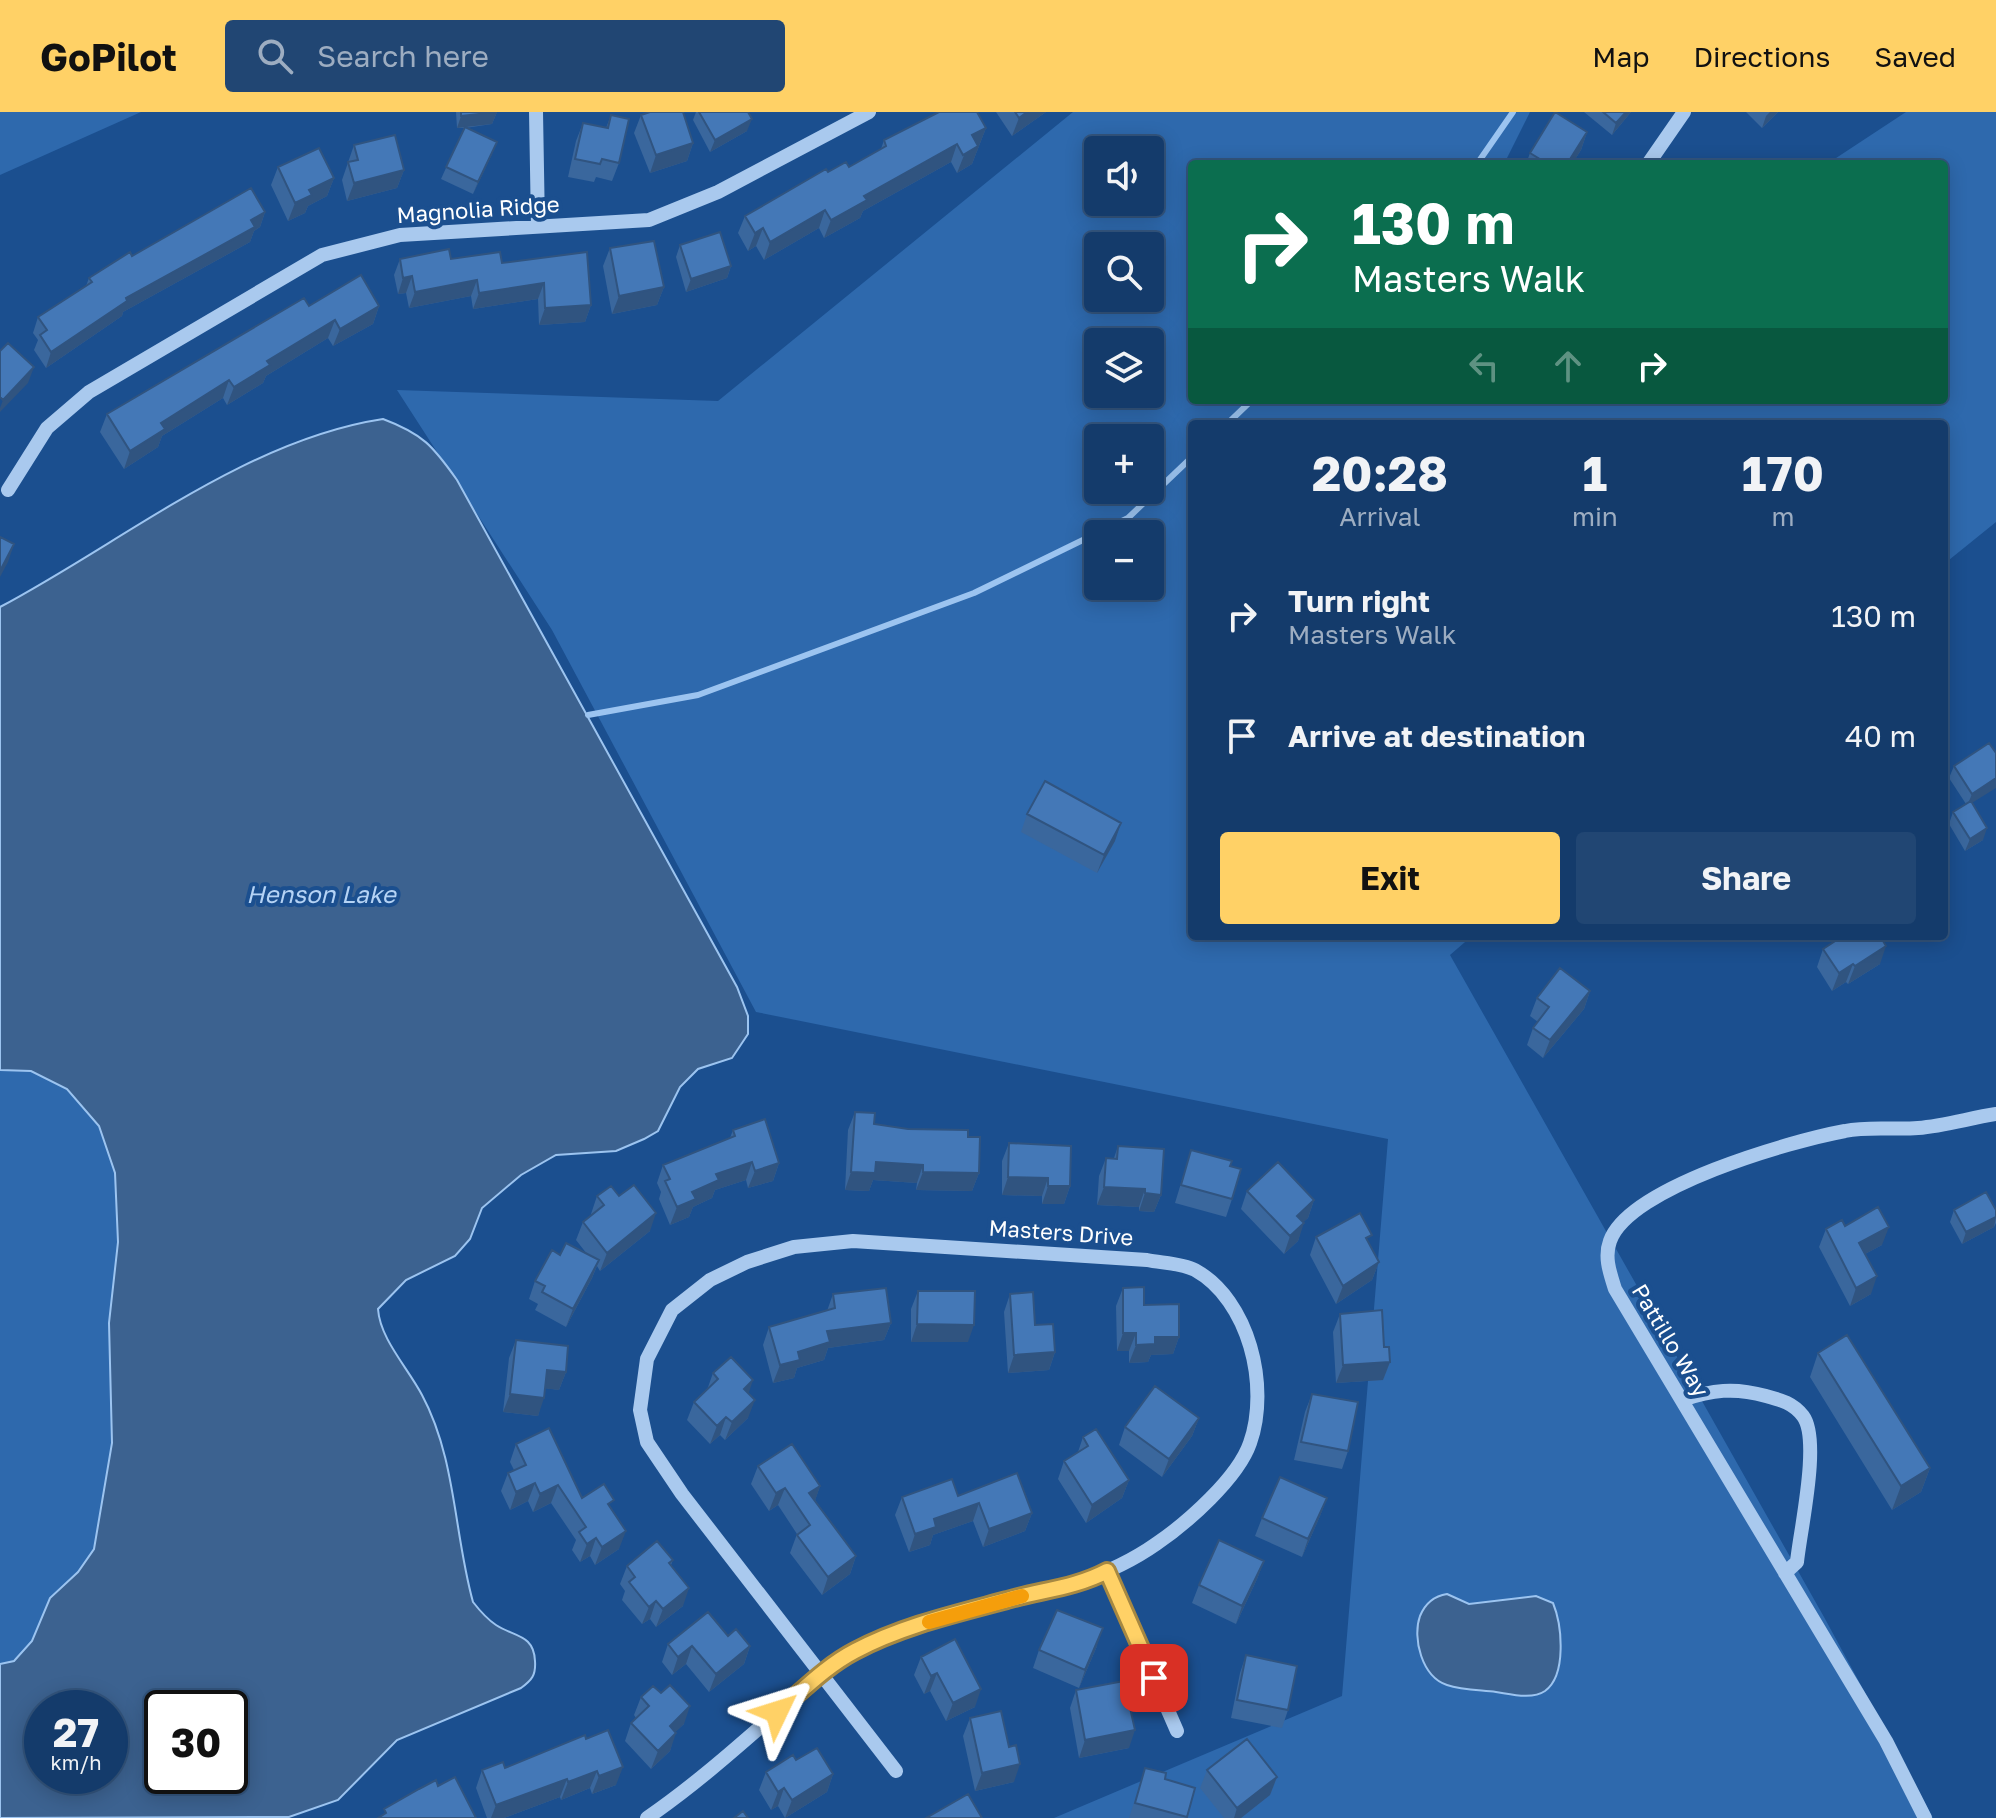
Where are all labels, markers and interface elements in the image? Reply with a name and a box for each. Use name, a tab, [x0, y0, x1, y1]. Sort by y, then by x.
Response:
search box	[225, 20, 785, 92]
text: GoPilot	[40, 34, 177, 79]
icon: search	[253, 34, 297, 78]
text: Search here	[317, 38, 489, 74]
text: Map	[1592, 40, 1649, 73]
text: Directions	[1693, 40, 1830, 73]
text: Saved	[1874, 40, 1956, 73]
map controls	[1084, 136, 1164, 600]
button: sound	[1084, 136, 1164, 216]
text: 130 m	[1352, 189, 1514, 256]
street label: Magnolia Ridge	[396, 190, 560, 228]
icon: right	[1220, 192, 1324, 296]
button: search	[1084, 232, 1164, 312]
text: Masters Walk	[1352, 257, 1585, 300]
button: layers	[1084, 328, 1164, 408]
icon: left	[1462, 344, 1506, 388]
icon: ahead	[1546, 344, 1590, 388]
icon: right	[1630, 344, 1674, 388]
button: +	[1084, 424, 1164, 504]
text: 20:28	[1312, 444, 1448, 502]
text: 1	[1582, 444, 1607, 502]
text: 170	[1742, 444, 1824, 502]
text: Arrival	[1339, 501, 1421, 532]
text: min	[1572, 501, 1618, 532]
text: m	[1771, 501, 1794, 532]
button: −	[1084, 520, 1164, 600]
text: Turn right	[1288, 583, 1430, 619]
icon: right	[1220, 594, 1264, 638]
text: 130 m	[1831, 598, 1916, 634]
text: Masters Walk	[1288, 619, 1456, 650]
icon: arrive	[1220, 714, 1264, 758]
text: Arrive at destination	[1288, 718, 1585, 754]
text: 40 m	[1845, 718, 1916, 754]
button: Exit	[1220, 832, 1560, 924]
button: Share	[1576, 832, 1916, 924]
water label: Henson Lake	[246, 879, 398, 908]
street label: Masters Drive	[988, 1213, 1134, 1251]
street label: Pattillo Way	[1627, 1279, 1715, 1401]
pin	[1120, 1644, 1188, 1712]
icon: arrive	[1132, 1656, 1176, 1700]
position arrow	[735, 1670, 819, 1754]
speed limit sign: 30	[144, 1690, 248, 1794]
text: 27	[53, 1708, 99, 1756]
text: km/h	[51, 1750, 101, 1774]

